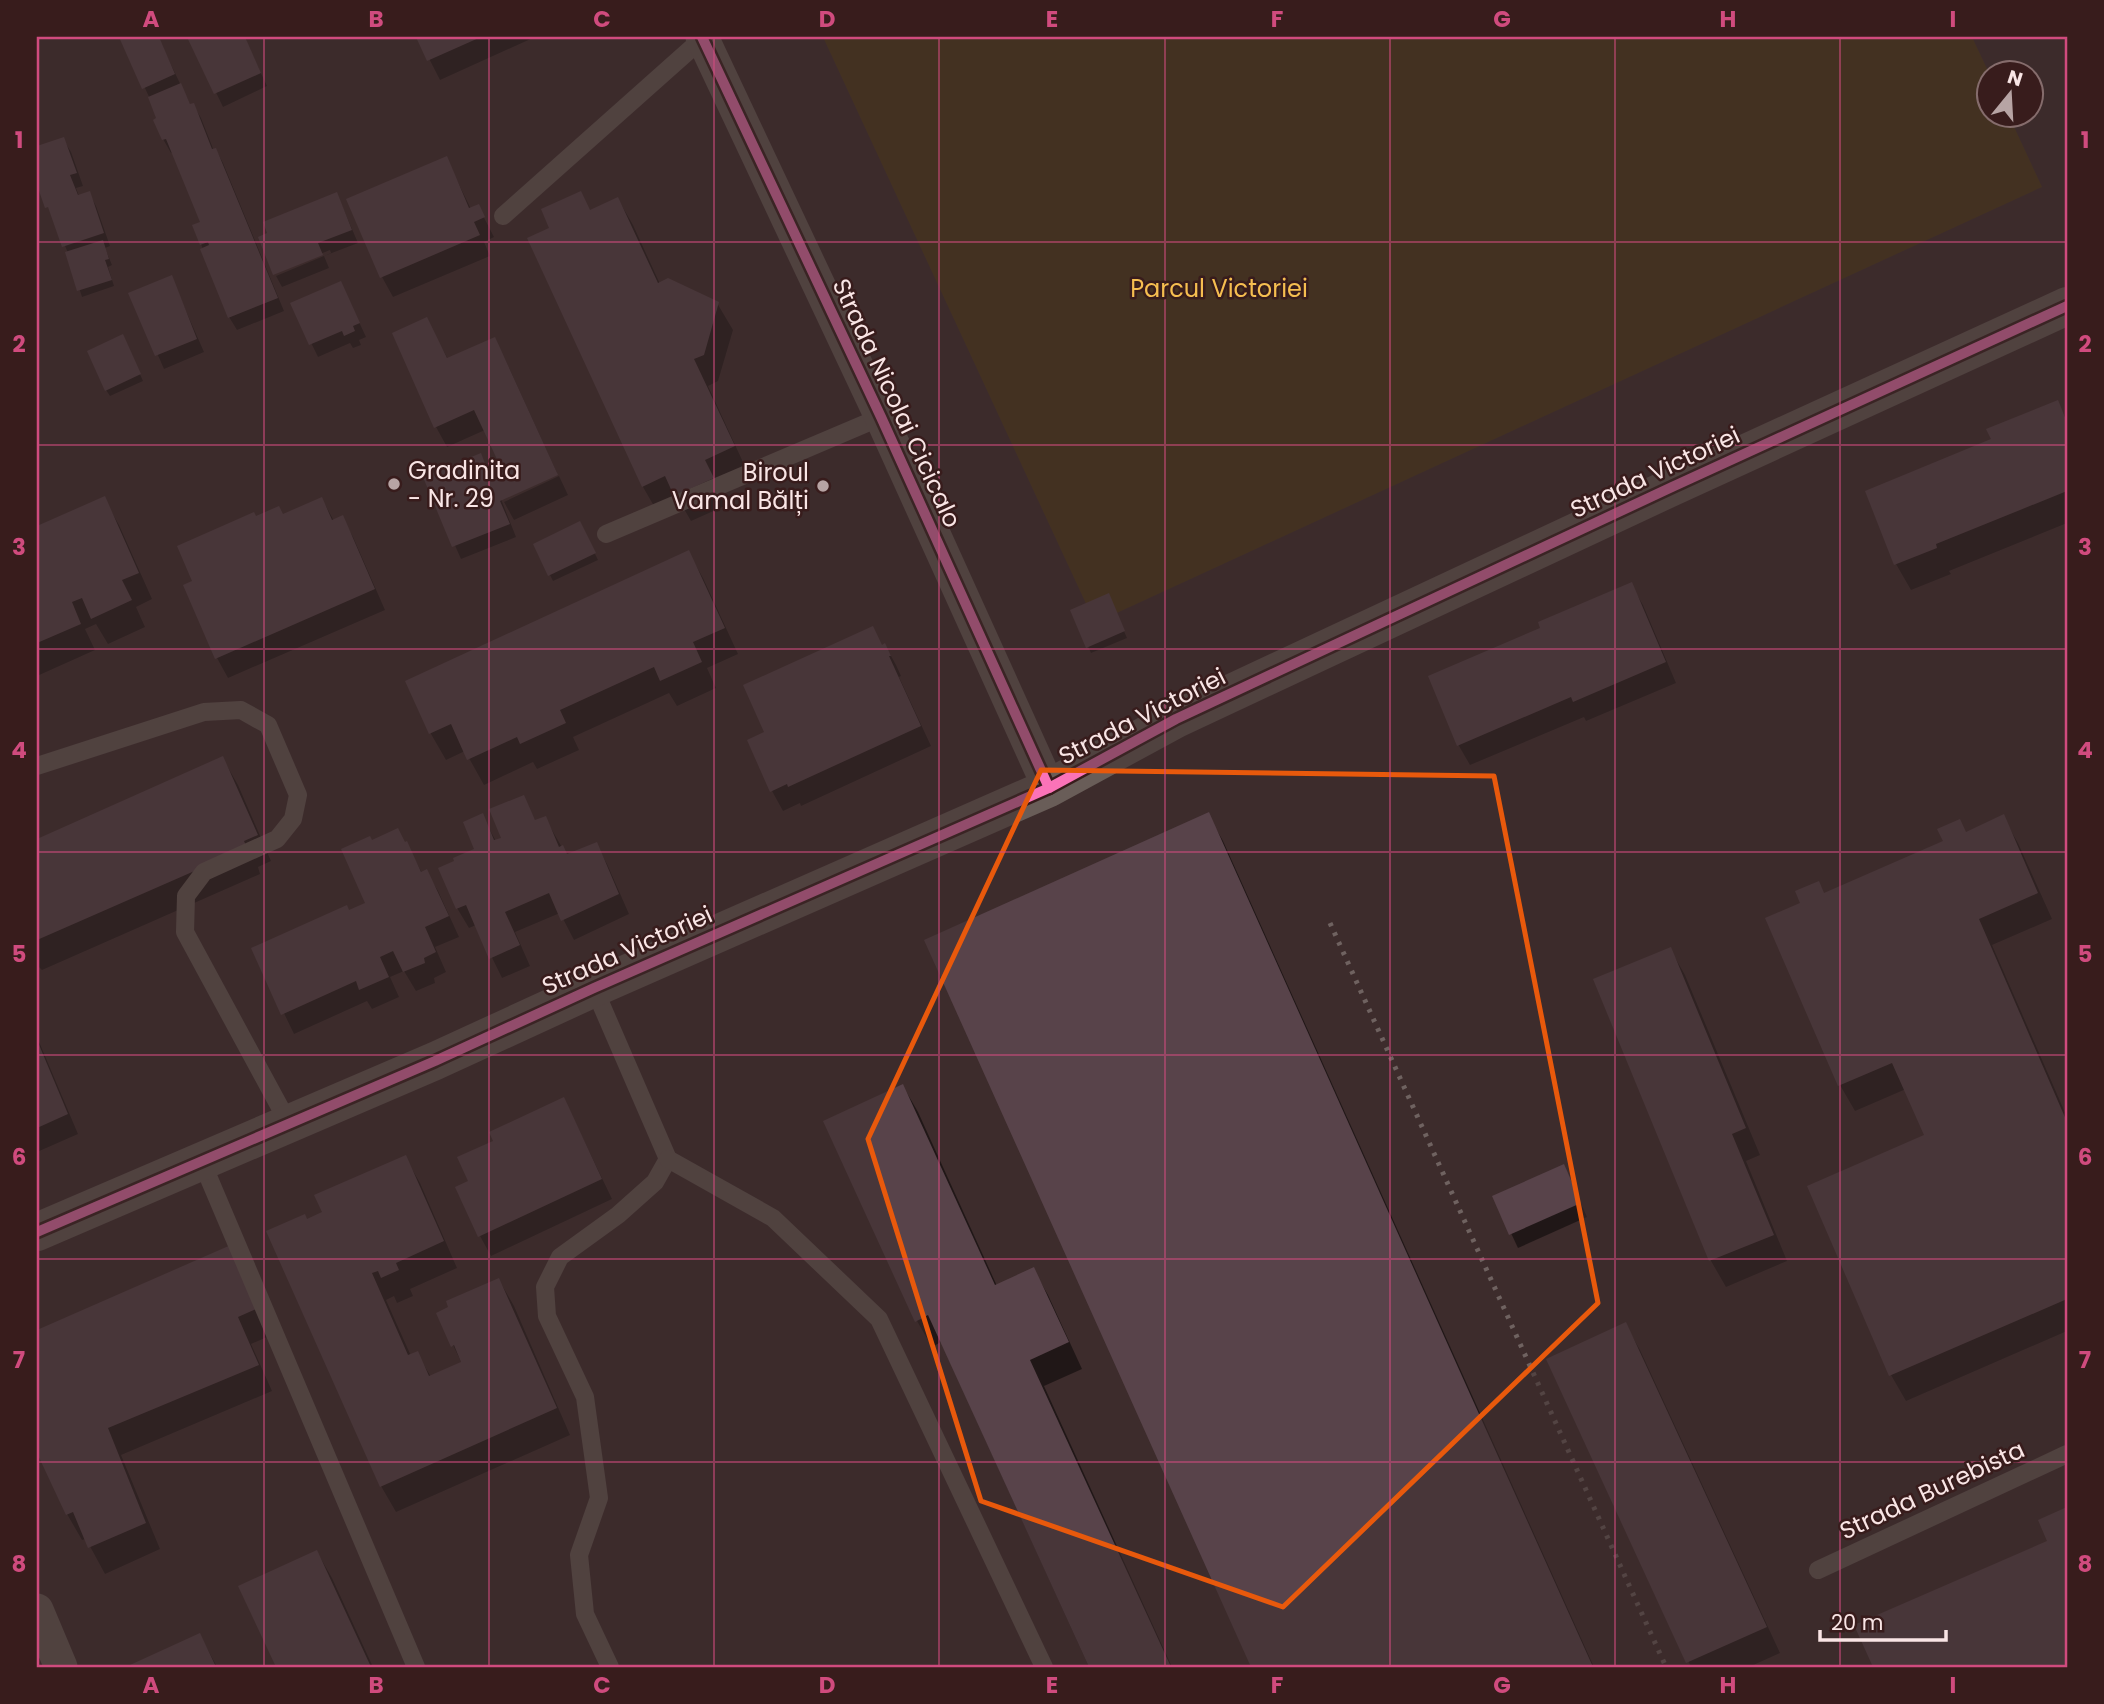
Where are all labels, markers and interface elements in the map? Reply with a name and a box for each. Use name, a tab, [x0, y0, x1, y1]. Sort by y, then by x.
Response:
text: A	[143, 3, 160, 35]
text: B	[368, 3, 384, 35]
text: C	[593, 3, 611, 35]
text: D	[819, 3, 835, 35]
text: E	[1046, 3, 1058, 35]
text: F	[1271, 3, 1283, 35]
text: G	[1493, 3, 1511, 35]
text: H	[1720, 3, 1736, 35]
text: I	[1950, 3, 1956, 35]
north arrow	[1974, 60, 2044, 130]
text: N	[2004, 63, 2026, 93]
text: 1	[15, 124, 23, 156]
text: 1	[2081, 124, 2089, 156]
park label: Parcul Victoriei	[1130, 272, 1308, 305]
street label: Strada Nicolai Cicicalo	[825, 273, 969, 533]
text: 2	[12, 328, 26, 360]
text: 2	[2078, 328, 2092, 360]
street label: Strada Victoriei	[1565, 418, 1745, 526]
place label: Gradinita - Nr. 29	[408, 454, 520, 515]
place label: Biroul Vamal Bălți	[672, 456, 809, 517]
marker: Gradinita - Nr. 29	[386, 476, 402, 492]
marker: Biroul Vamal Bălți	[815, 478, 831, 494]
text: 3	[12, 531, 26, 563]
text: 3	[2078, 531, 2092, 563]
street label: Strada Victoriei	[1053, 660, 1231, 772]
text: 4	[11, 734, 27, 766]
text: 4	[2077, 734, 2093, 766]
street label: Strada Victoriei	[537, 898, 717, 1002]
text: 5	[12, 938, 26, 970]
text: 5	[2078, 938, 2092, 970]
text: 6	[12, 1141, 26, 1173]
text: 6	[2078, 1141, 2092, 1173]
text: 7	[13, 1344, 25, 1376]
text: 7	[2079, 1344, 2091, 1376]
street label: Strada Burebista	[1834, 1433, 2030, 1547]
text: 8	[12, 1548, 26, 1580]
text: 8	[2078, 1548, 2092, 1580]
scale bar	[1820, 1599, 1946, 1643]
text: 20 m	[1831, 1608, 1884, 1637]
text: A	[143, 1669, 160, 1701]
text: B	[368, 1669, 384, 1701]
text: C	[593, 1669, 611, 1701]
text: D	[819, 1669, 835, 1701]
text: E	[1046, 1669, 1058, 1701]
text: F	[1271, 1669, 1283, 1701]
text: G	[1493, 1669, 1511, 1701]
text: H	[1720, 1669, 1736, 1701]
text: I	[1950, 1669, 1956, 1701]

